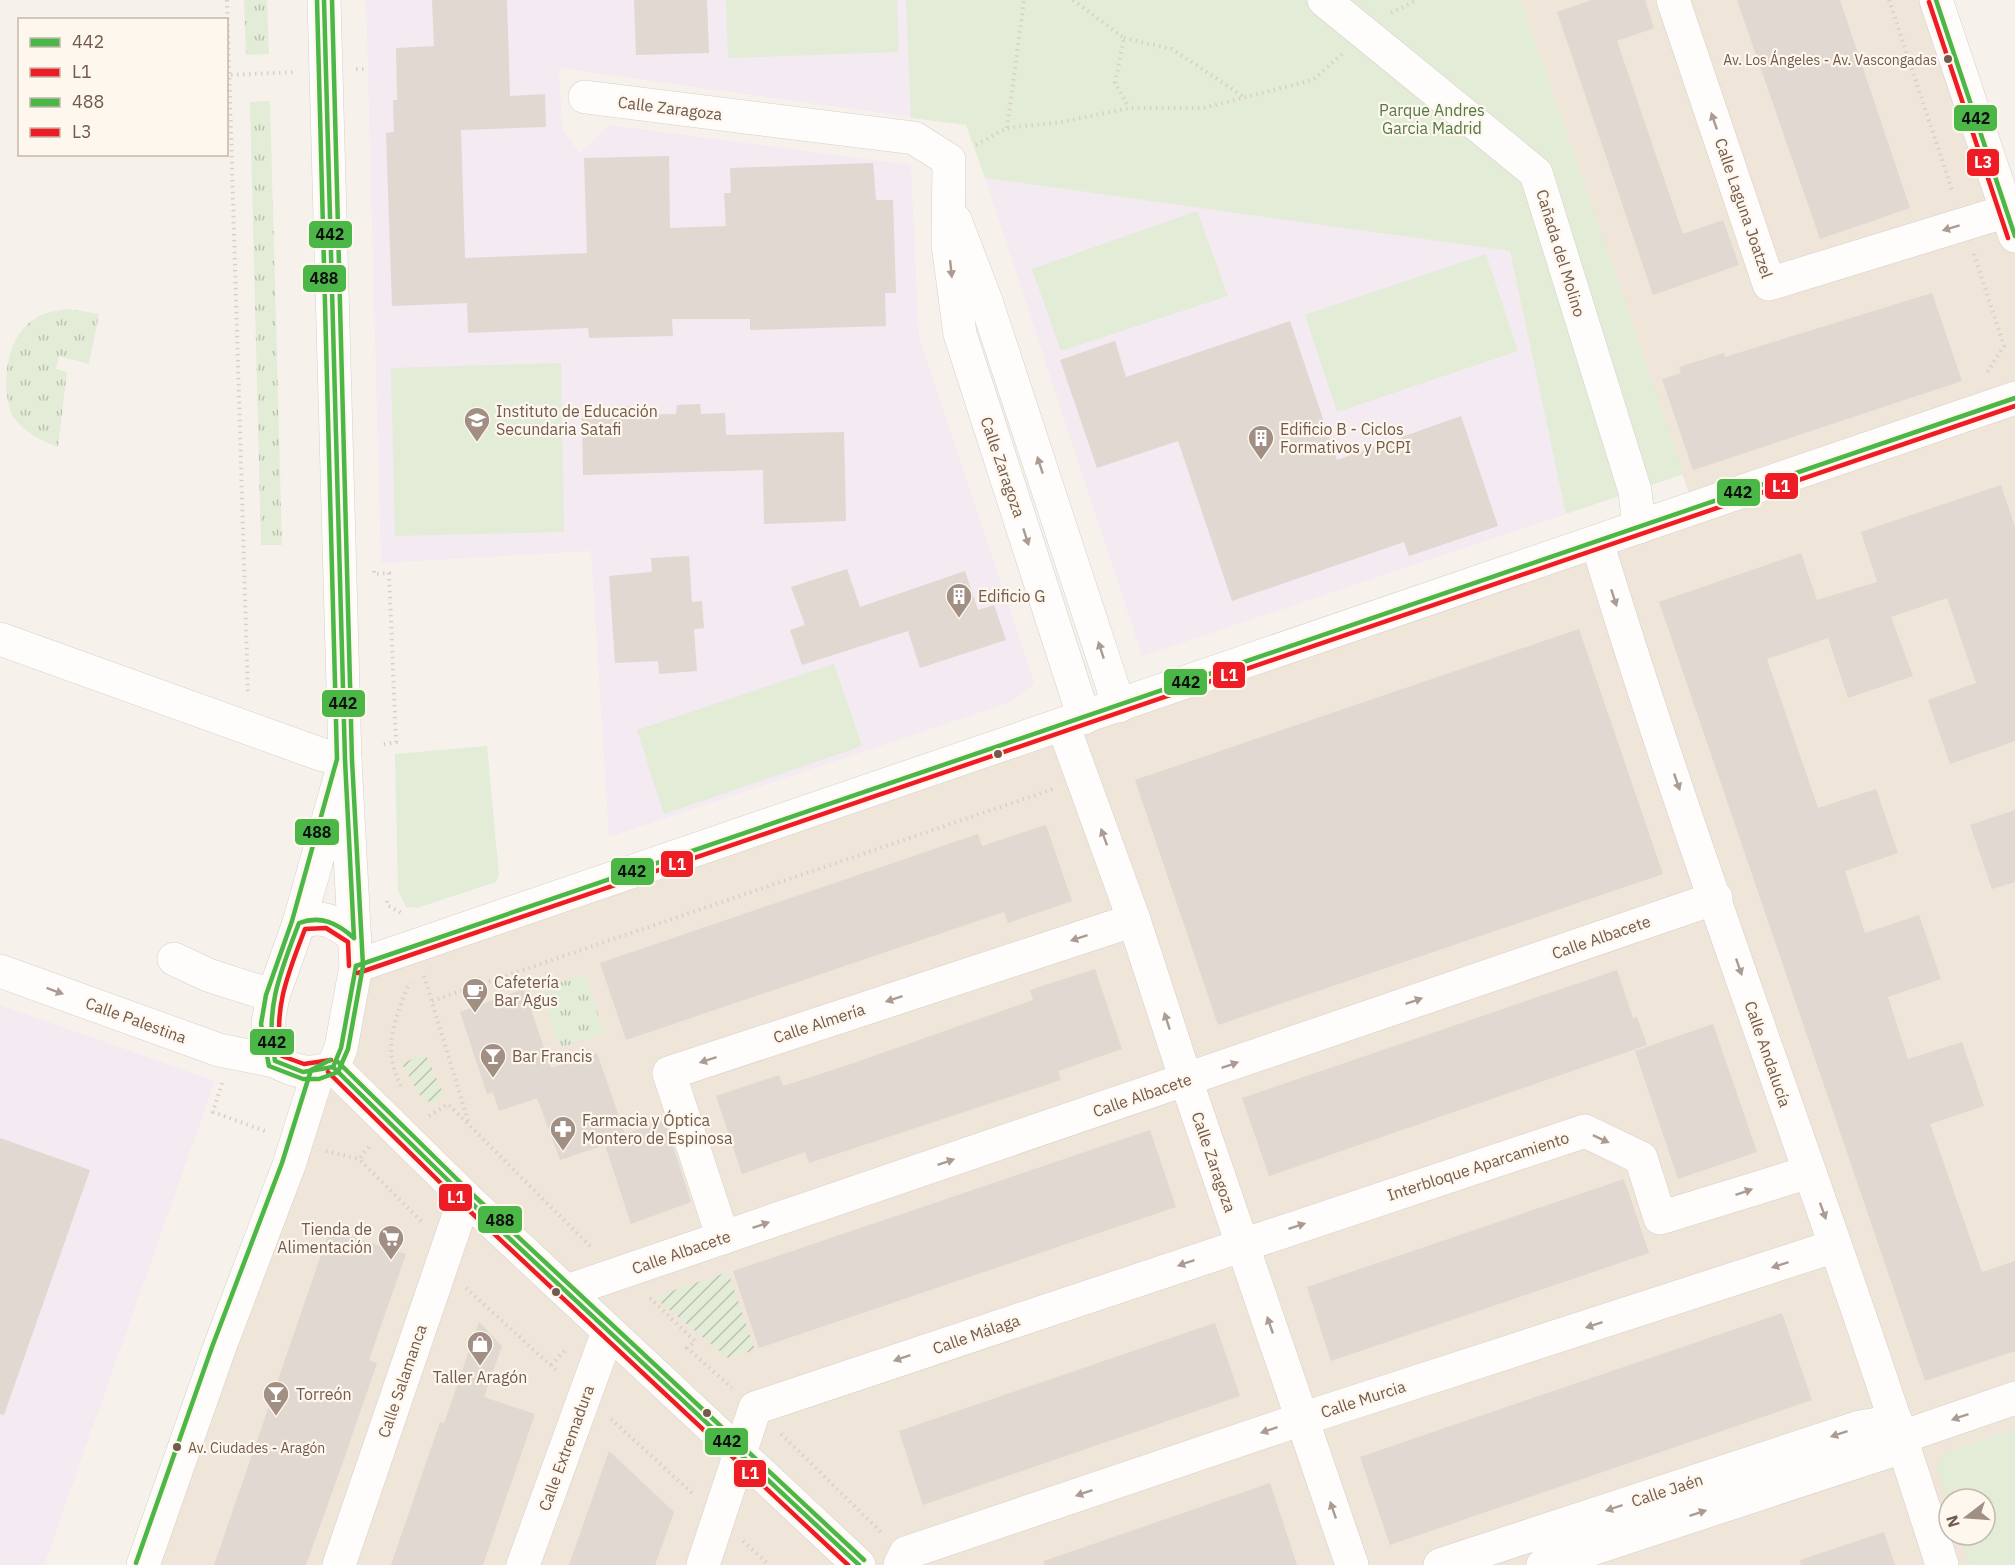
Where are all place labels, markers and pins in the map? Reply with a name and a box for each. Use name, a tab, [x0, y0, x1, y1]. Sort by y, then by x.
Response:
place label: Av. Los Ángeles - Av. Vascongadas	[1723, 50, 1937, 69]
marker: Av. Los Ángeles - Av. Vascongadas	[1942, 53, 1954, 65]
place label: Instituto de Educación Secundaria Satafi	[496, 401, 658, 439]
school or university icon: Instituto de Educación Secundaria Satafi	[462, 405, 492, 443]
place label: Edificio B - Ciclos Formativos y PCPI	[1280, 419, 1411, 457]
building icon: Edificio B - Ciclos Formativos y PCPI	[1246, 423, 1276, 461]
building icon: Edificio G	[944, 581, 974, 619]
place label: Edificio G	[978, 586, 1045, 606]
unlabelled marker	[992, 748, 1004, 760]
place label: Cafetería Bar Agus	[494, 972, 560, 1010]
cafe icon: Cafetería Bar Agus	[460, 976, 490, 1014]
bar icon: Bar Francis	[478, 1041, 508, 1079]
place label: Bar Francis	[512, 1046, 593, 1066]
place label: Farmacia y Óptica Montero de Espinosa	[582, 1109, 733, 1148]
pharmacy icon: Farmacia y Óptica Montero de Espinosa	[548, 1114, 578, 1152]
place label: Tienda de Alimentación	[277, 1219, 372, 1257]
supermarket icon: Tienda de Alimentación	[376, 1223, 406, 1261]
unlabelled marker	[550, 1286, 562, 1298]
shop icon: Taller Aragón	[465, 1329, 495, 1367]
place label: Taller Aragón	[433, 1367, 527, 1387]
bar icon: Torreón	[261, 1379, 291, 1417]
place label: Torreón	[296, 1384, 352, 1404]
unlabelled marker	[701, 1407, 713, 1419]
place label: Av. Ciudades - Aragón	[188, 1439, 325, 1457]
marker: Av. Ciudades - Aragón	[171, 1441, 183, 1453]

